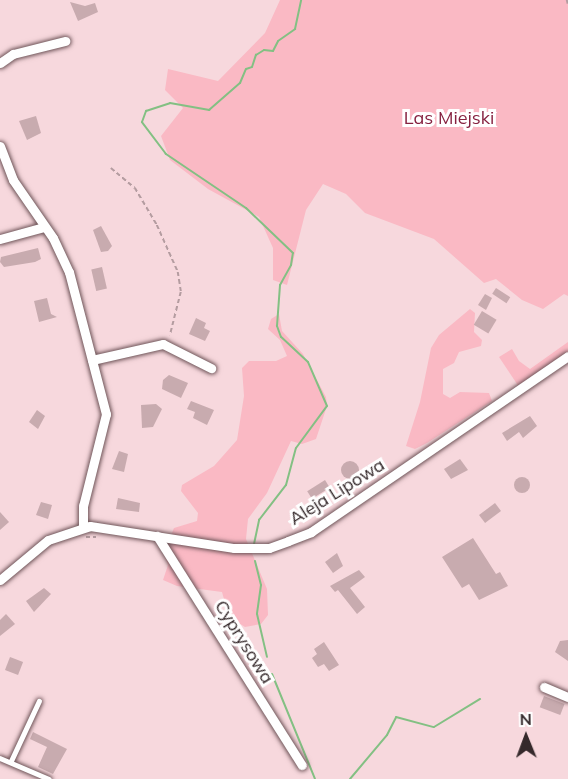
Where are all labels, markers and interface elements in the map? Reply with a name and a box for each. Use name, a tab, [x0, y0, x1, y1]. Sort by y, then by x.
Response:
park label: Las Miejski	[404, 107, 494, 129]
street label: Aleja Lipowa	[285, 454, 389, 530]
street label: Cyprysowa	[210, 596, 278, 688]
north arrow	[496, 707, 556, 767]
text: N	[519, 709, 532, 729]

